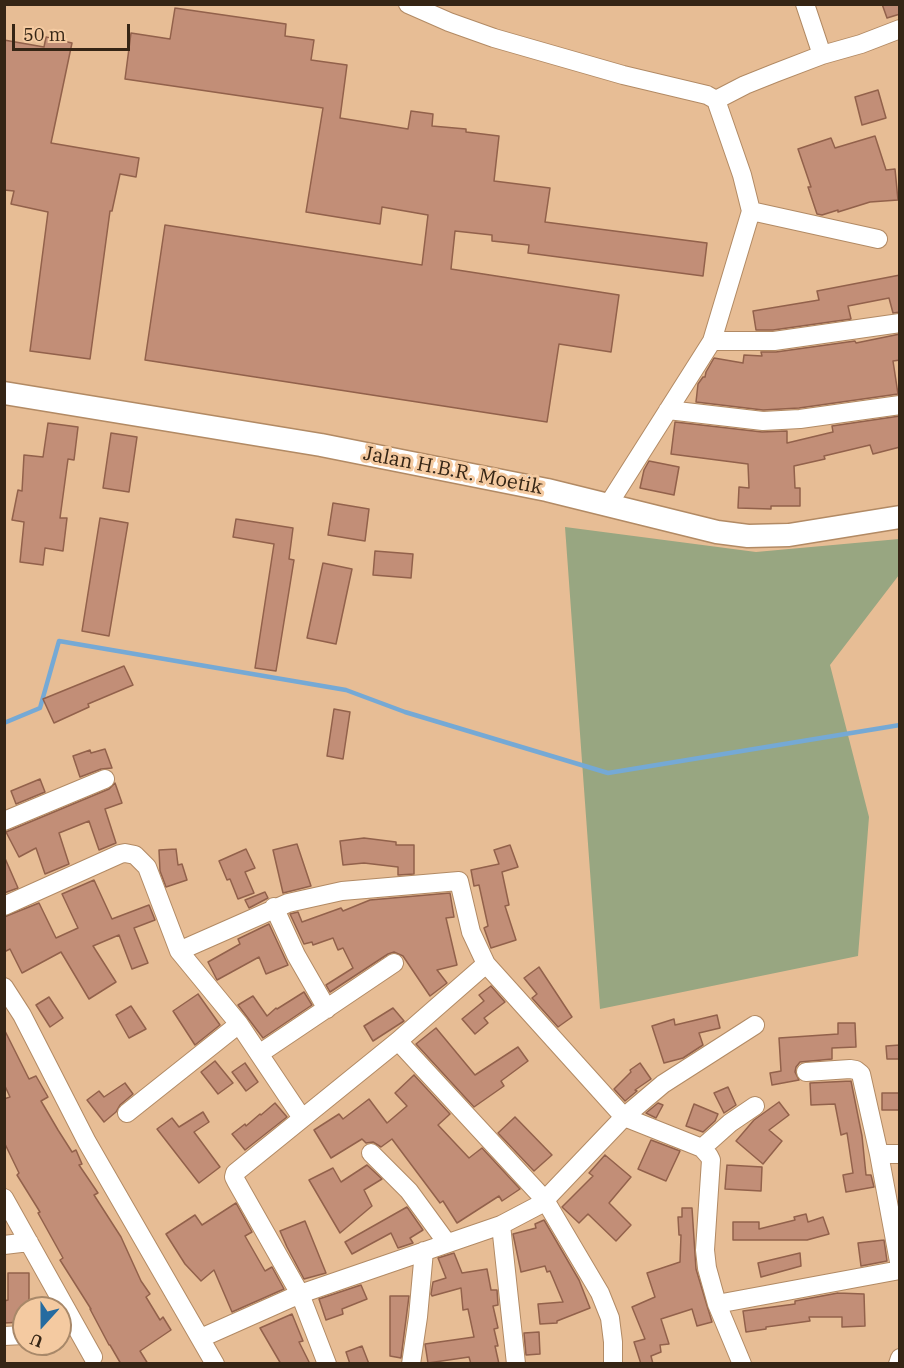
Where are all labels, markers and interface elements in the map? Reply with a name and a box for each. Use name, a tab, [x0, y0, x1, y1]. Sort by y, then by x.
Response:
scale bar	[15, 12, 134, 50]
text: 50 m	[23, 23, 66, 46]
street label: Jalan H.B.R. Moetik	[361, 442, 545, 500]
north arrow	[12, 1296, 72, 1356]
text: U	[27, 1329, 46, 1352]

